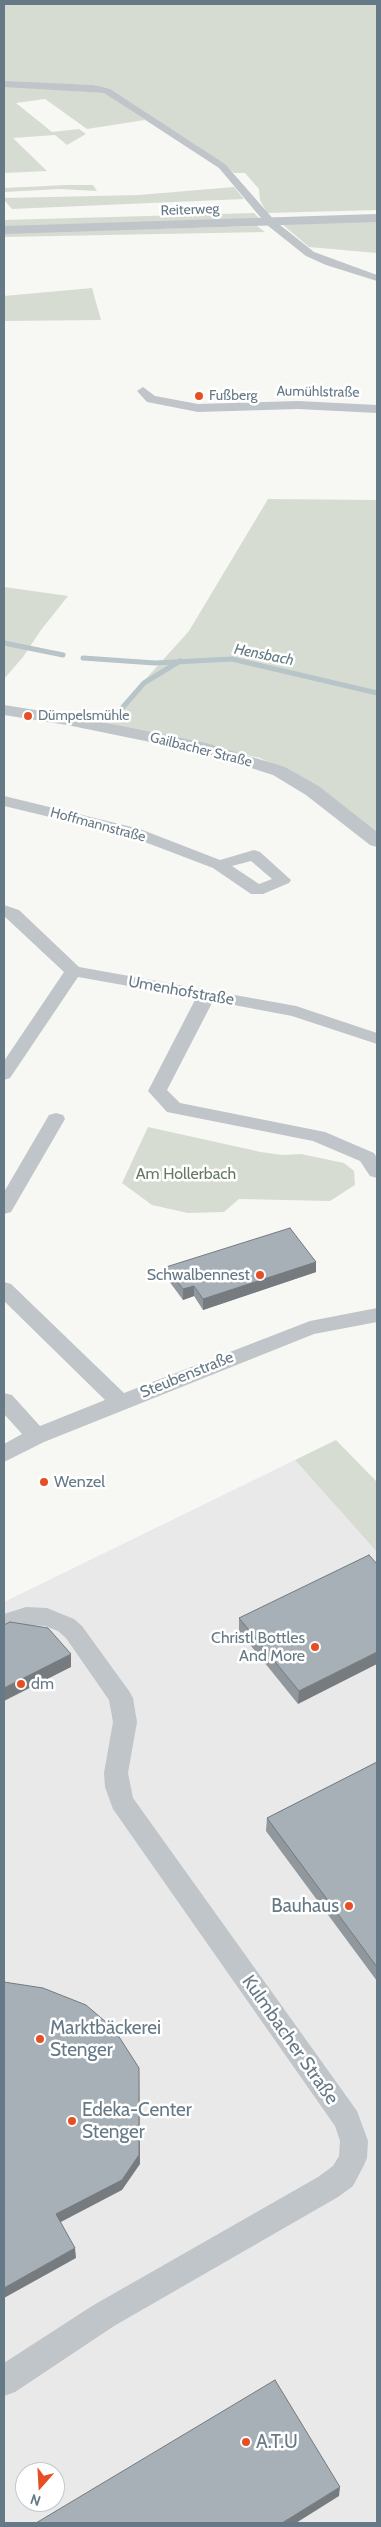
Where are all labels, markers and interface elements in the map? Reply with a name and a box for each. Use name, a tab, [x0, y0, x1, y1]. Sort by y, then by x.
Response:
street label: Reiterweg	[160, 201, 220, 219]
street label: Aumühlstraße	[276, 383, 360, 401]
place label: Fußberg	[209, 388, 257, 404]
marker: Fußberg	[193, 390, 205, 402]
water label: Hensbach	[233, 640, 295, 670]
place label: Dümpelsmühle	[38, 708, 129, 724]
marker: Dümpelsmühle	[22, 710, 34, 722]
street label: Gailbacher Straße	[148, 729, 254, 771]
street label: Hoffmannstraße	[49, 804, 147, 846]
street label: Umenhofstraße	[127, 972, 235, 1010]
park label: Am Hollerbach	[136, 1164, 236, 1184]
place label: Schwalbennest	[147, 1265, 250, 1285]
marker: Schwalbennest	[254, 1269, 266, 1281]
street label: Steubenstraße	[138, 1348, 236, 1402]
place label: Wenzel	[54, 1472, 105, 1492]
marker: Wenzel	[38, 1476, 50, 1488]
place label: Christl Bottles And More	[211, 1628, 305, 1666]
marker: Christl Bottles And More	[309, 1641, 321, 1653]
place label: dm	[31, 1674, 54, 1694]
marker: dm	[15, 1678, 27, 1690]
place label: Bauhaus	[271, 1895, 339, 1917]
marker: Bauhaus	[343, 1900, 355, 1912]
street label: Kulmbacher Straße	[237, 1971, 343, 2109]
place label: Marktbäckerei Stenger	[50, 2017, 161, 2061]
marker: Marktbäckerei Stenger	[34, 2033, 46, 2045]
place label: Edeka-Center Stenger	[82, 2099, 192, 2143]
marker: Edeka-Center Stenger	[66, 2115, 78, 2127]
place label: A.T.U	[256, 2431, 298, 2453]
marker: A.T.U	[240, 2436, 252, 2448]
north arrow	[15, 2462, 65, 2512]
text: N	[28, 2490, 43, 2510]

